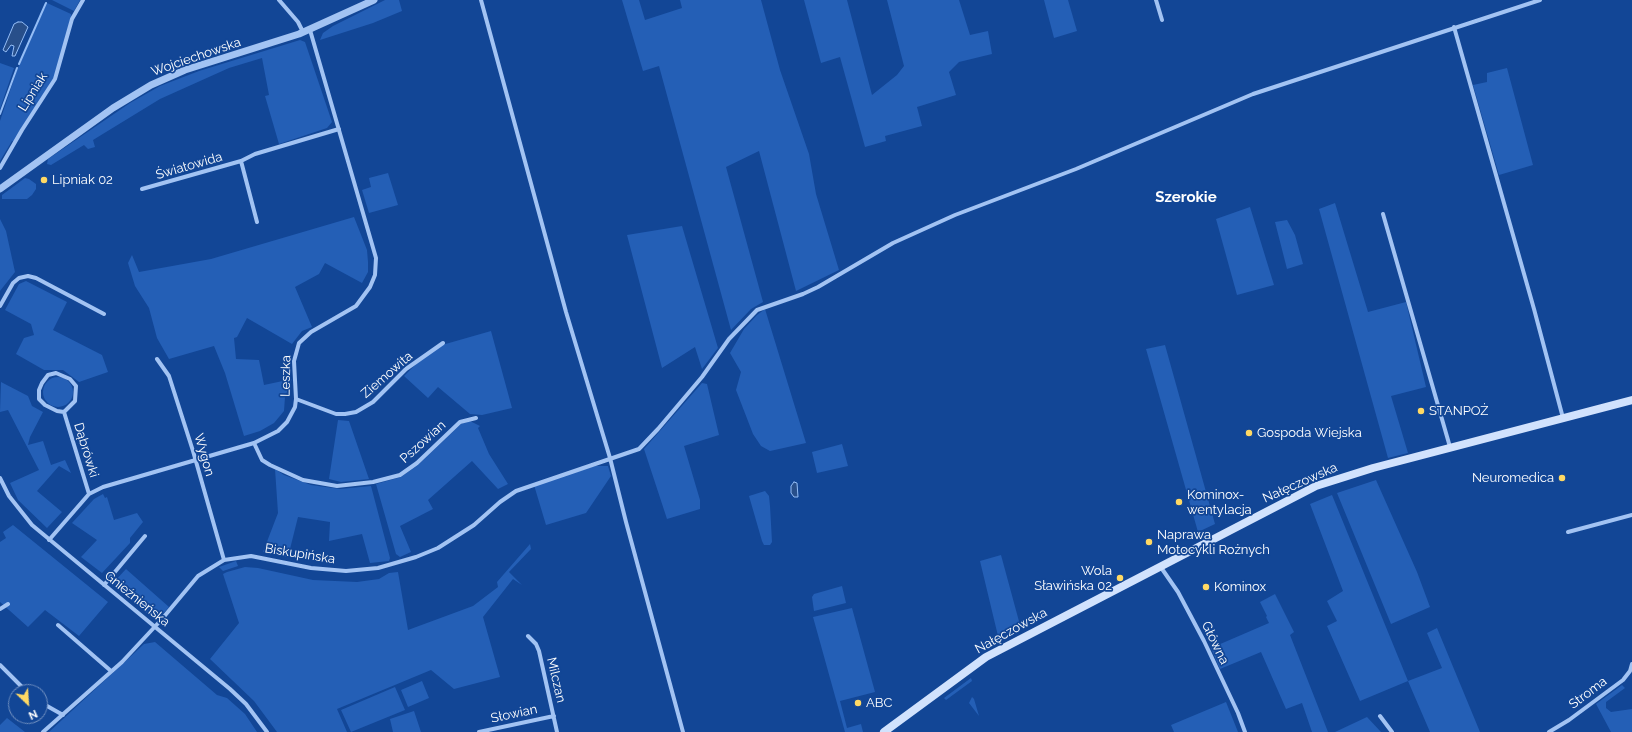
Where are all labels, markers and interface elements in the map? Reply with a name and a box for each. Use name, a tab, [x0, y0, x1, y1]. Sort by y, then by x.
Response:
street label: Wojciechowska	[149, 34, 243, 80]
street label: Lipniak	[15, 70, 51, 114]
street label: Światowida	[154, 149, 224, 183]
place label: Lipniak 02	[52, 172, 113, 188]
marker: Lipniak 02	[39, 175, 49, 185]
district label: Szerokie	[1155, 188, 1217, 206]
street label: Ziemowita	[358, 348, 416, 402]
street label: Leszka	[278, 355, 294, 397]
place label: STANPOŻ	[1429, 403, 1489, 419]
marker: STANPOŻ	[1416, 406, 1426, 416]
street label: Pszowian	[397, 417, 449, 467]
street label: Dąbrówki	[70, 421, 102, 479]
place label: Gospoda Wiejska	[1257, 425, 1362, 441]
marker: Gospoda Wiejska	[1244, 428, 1254, 438]
street label: Wygon	[190, 432, 218, 478]
street label: Nałęczowska	[1260, 460, 1340, 506]
place label: Neuromedica	[1472, 470, 1554, 486]
marker: Neuromedica	[1557, 473, 1567, 483]
place label: Kominox- wentylacja	[1187, 487, 1252, 518]
marker: Kominox- wentylacja	[1174, 497, 1184, 507]
place label: Naprawa Motocykli Rożnych	[1157, 527, 1270, 558]
marker: Naprawa Motocykli Rożnych	[1144, 537, 1154, 547]
street label: Biskupińska	[264, 541, 336, 567]
place label: Wola Sławińska 02	[1034, 563, 1112, 594]
street label: Gnieźnieńska	[101, 568, 173, 630]
marker: Wola Sławińska 02	[1115, 573, 1125, 583]
place label: Kominox	[1214, 579, 1266, 595]
marker: Kominox	[1201, 582, 1211, 592]
street label: Nałęczowska	[972, 605, 1050, 657]
street label: Główna	[1198, 619, 1232, 667]
street label: Milczan	[543, 656, 569, 704]
street label: Stroma	[1566, 674, 1610, 712]
north arrow	[8, 684, 48, 724]
place label: ABC	[866, 695, 892, 711]
marker: ABC	[853, 698, 863, 708]
street label: Słowian	[489, 701, 539, 727]
text: N	[26, 707, 39, 722]

